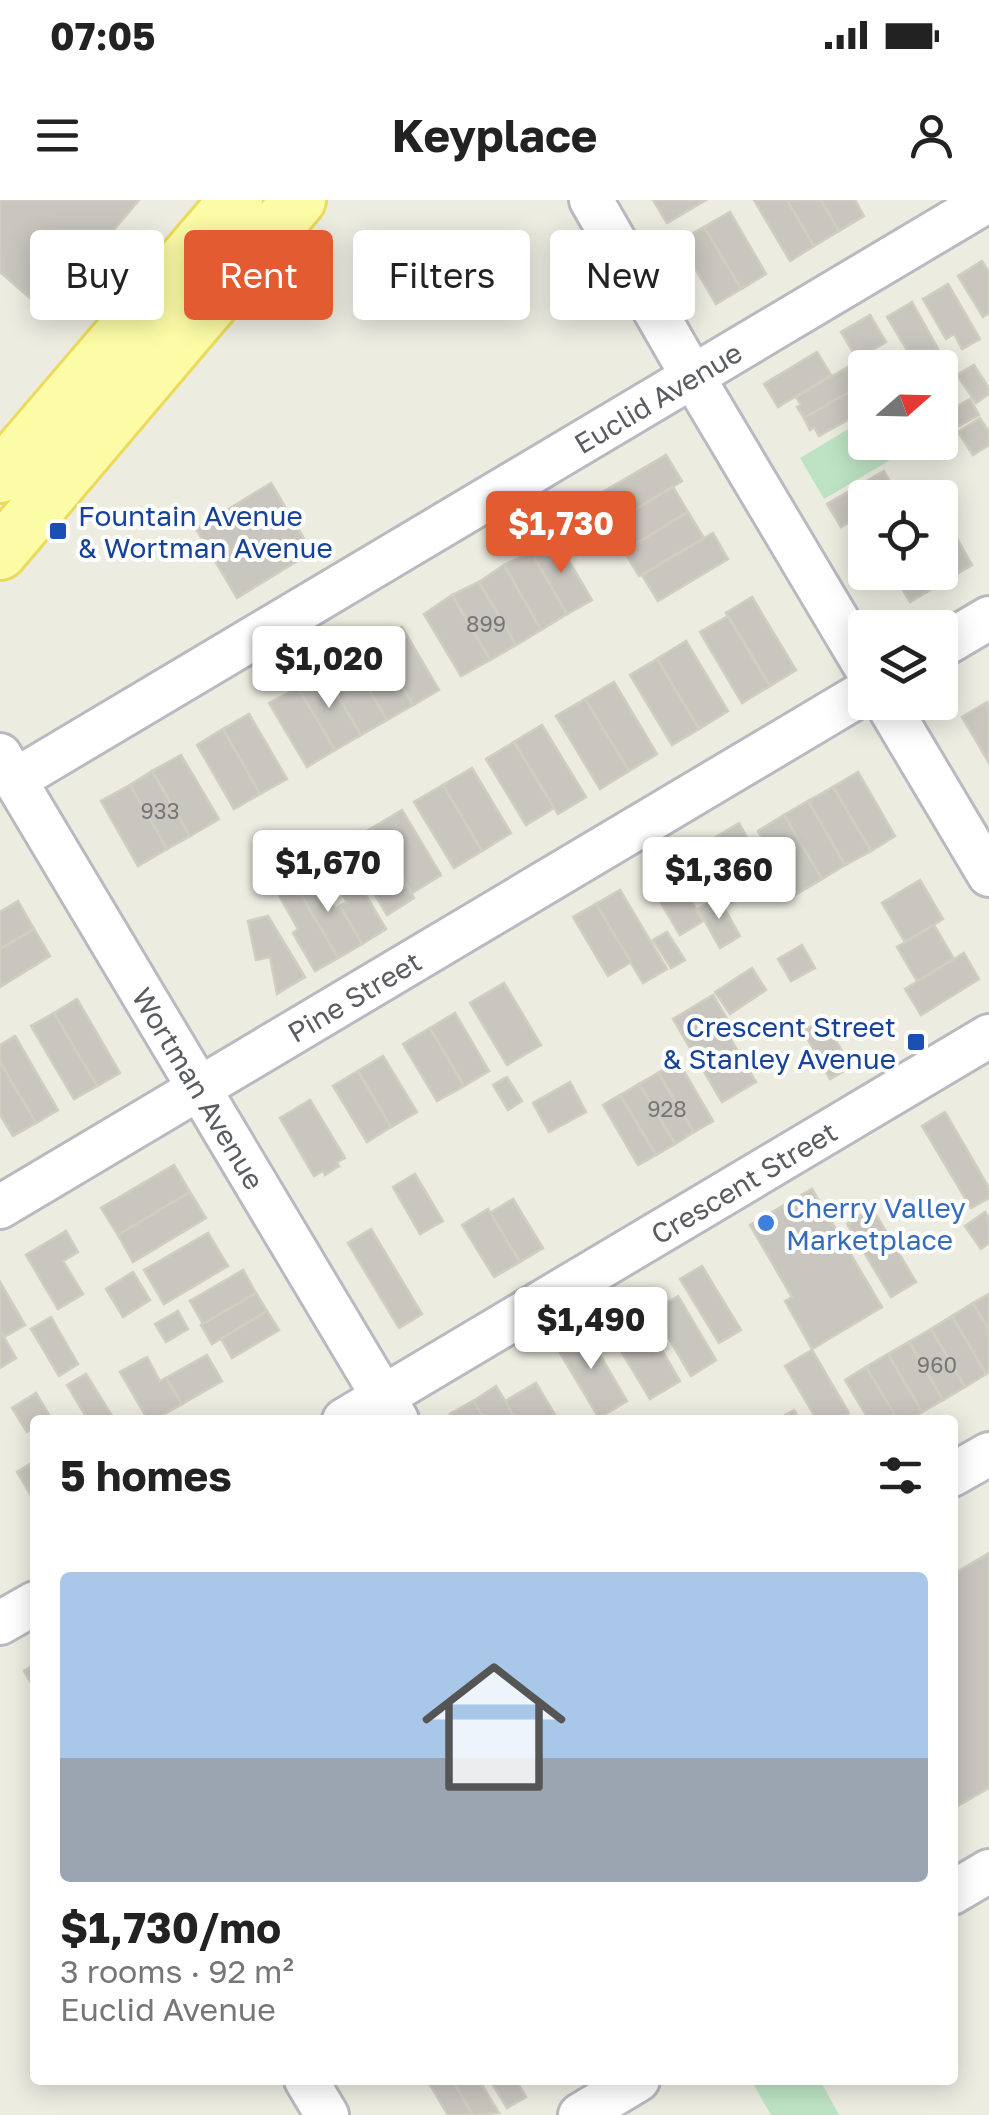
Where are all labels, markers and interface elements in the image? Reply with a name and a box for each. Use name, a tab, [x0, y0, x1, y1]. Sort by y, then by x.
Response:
text: 07:05	[50, 13, 155, 58]
icon: menu	[30, 108, 85, 163]
text: Keyplace	[392, 108, 597, 162]
icon: person	[904, 108, 959, 163]
chip: Buy	[30, 230, 164, 320]
chip: Rent	[184, 230, 333, 320]
chip: Filters	[353, 230, 530, 320]
chip: New	[550, 230, 695, 320]
street label: Euclid Avenue	[568, 335, 747, 460]
north arrow	[848, 350, 958, 460]
map controls	[848, 350, 958, 720]
button: locate	[848, 480, 958, 590]
pin: $1,730	[480, 491, 642, 576]
place label: Fountain Avenue & Wortman Avenue	[78, 499, 333, 564]
text: $1,730	[508, 504, 614, 542]
marker: Fountain Avenue & Wortman Avenue	[47, 520, 69, 542]
house number: 899	[466, 610, 506, 637]
button: layers	[848, 610, 958, 720]
pin: $1,020	[248, 626, 410, 711]
text: $1,020	[274, 639, 384, 677]
house number: 933	[140, 797, 180, 824]
pin: $1,670	[247, 830, 409, 915]
pin: $1,360	[638, 837, 800, 922]
text: $1,670	[275, 843, 381, 881]
text: $1,360	[665, 850, 773, 888]
street label: Pine Street	[281, 944, 427, 1049]
street label: Wortman Avenue	[126, 981, 272, 1195]
place label: Crescent Street & Stanley Avenue	[663, 1010, 896, 1075]
marker: Crescent Street & Stanley Avenue	[905, 1031, 927, 1053]
house number: 928	[647, 1095, 687, 1122]
street label: Crescent Street	[645, 1114, 842, 1250]
place label: Cherry Valley Marketplace	[786, 1191, 966, 1256]
marker: Cherry Valley Marketplace	[755, 1212, 777, 1234]
pin: $1,490	[510, 1287, 672, 1372]
text: $1,490	[536, 1300, 646, 1338]
house number: 960	[917, 1351, 957, 1378]
icon: filters	[873, 1448, 928, 1503]
text: 5 homes	[60, 1450, 232, 1500]
icon: home	[404, 1637, 584, 1817]
text: $1,730/mo	[60, 1902, 281, 1952]
text: 3 rooms · 92 m²	[60, 1952, 294, 1990]
text: Euclid Avenue	[60, 1990, 276, 2028]

